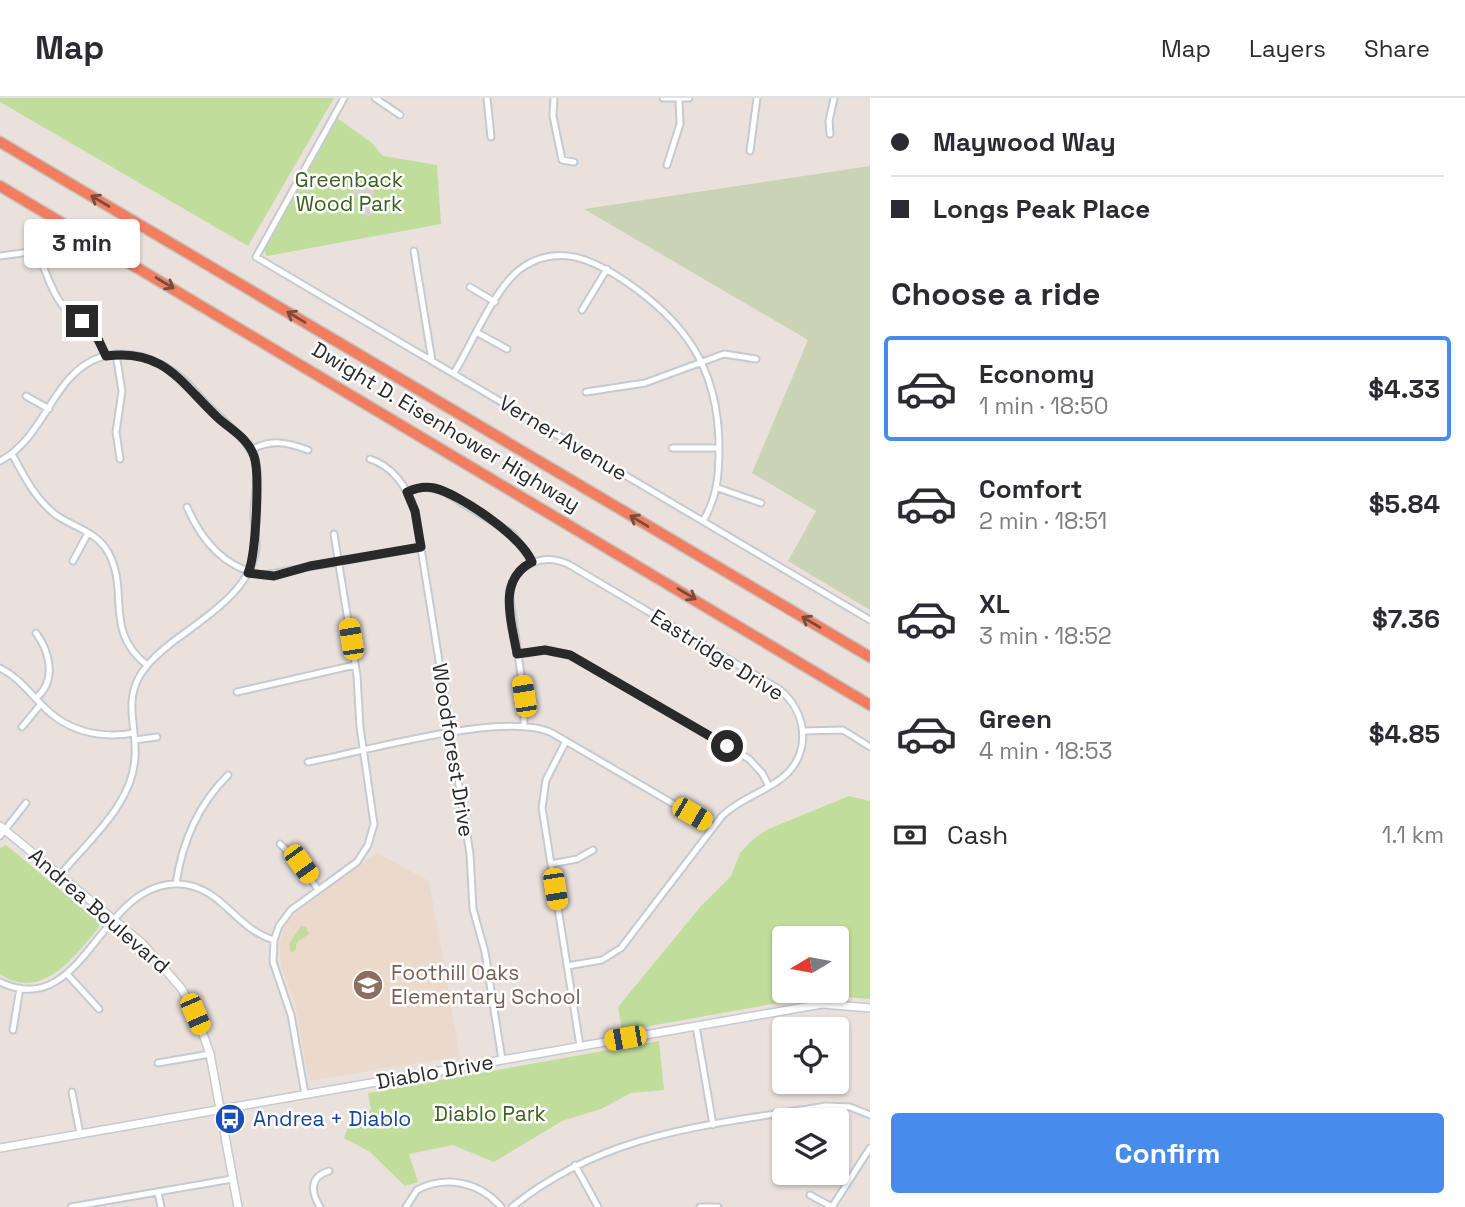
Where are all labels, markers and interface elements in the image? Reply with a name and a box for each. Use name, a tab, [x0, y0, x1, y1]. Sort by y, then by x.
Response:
text: Map	[35, 27, 104, 69]
text: Map	[1161, 33, 1211, 64]
text: Layers	[1249, 33, 1326, 64]
text: Share	[1364, 33, 1430, 64]
text: Maywood Way	[933, 125, 1116, 159]
park label: Greenback Wood Park	[295, 166, 403, 217]
text: Longs Peak Place	[933, 192, 1150, 226]
one-way arrow	[91, 194, 111, 208]
callout: 3 min	[24, 220, 140, 268]
text: 3 min	[52, 228, 112, 258]
text: Choose a ride	[891, 274, 1101, 314]
one-way arrow	[154, 276, 174, 290]
route end	[66, 305, 98, 337]
one-way arrow	[286, 310, 306, 324]
street label: Dwight D. Eisenhower Highway	[307, 336, 585, 518]
icon: car	[895, 357, 958, 420]
text: Economy	[979, 357, 1095, 391]
text: $4.33	[1368, 372, 1440, 406]
street label: Verner Avenue	[494, 389, 632, 487]
text: 1 min · 18:50	[979, 391, 1108, 421]
icon: car	[895, 472, 958, 535]
text: Comfort	[979, 472, 1082, 506]
text: $5.84	[1369, 487, 1440, 521]
text: 2 min · 18:51	[979, 506, 1107, 536]
one-way arrow	[630, 513, 650, 527]
icon: car	[895, 587, 958, 650]
text: XL	[979, 587, 1010, 621]
one-way arrow	[676, 588, 696, 602]
text: $7.36	[1372, 602, 1440, 636]
street label: Eastridge Drive	[645, 603, 789, 706]
one-way arrow	[802, 615, 822, 629]
car	[338, 617, 365, 661]
text: 3 min · 18:52	[979, 621, 1112, 651]
street label: Woodforest Drive	[426, 661, 481, 839]
car	[511, 674, 538, 718]
icon: car	[895, 702, 958, 765]
text: Green	[979, 702, 1052, 736]
text: $4.85	[1369, 717, 1440, 751]
route start	[711, 730, 743, 762]
text: 4 min · 18:53	[979, 736, 1112, 766]
car	[669, 794, 716, 834]
icon: cash	[891, 816, 929, 854]
text: Cash	[947, 818, 1008, 852]
text: 1.1 km	[1382, 820, 1444, 850]
car	[281, 841, 322, 887]
street label: Andrea Boulevard	[23, 842, 175, 979]
car	[542, 867, 569, 911]
north arrow	[772, 926, 849, 1003]
map controls	[772, 926, 849, 1185]
place label: Foothill Oaks Elementary School	[391, 959, 581, 1010]
school or university icon: Foothill Oaks Elementary School	[351, 968, 385, 1002]
car	[178, 991, 213, 1037]
button: locate	[772, 1017, 849, 1094]
car	[603, 1024, 648, 1052]
street label: Diablo Drive	[374, 1048, 496, 1095]
park label: Diablo Park	[434, 1100, 546, 1127]
bus stop icon: Andrea + Diablo	[213, 1102, 247, 1136]
place label: Andrea + Diablo	[253, 1105, 411, 1132]
button: layers	[772, 1108, 849, 1185]
button: Confirm	[891, 1113, 1444, 1193]

